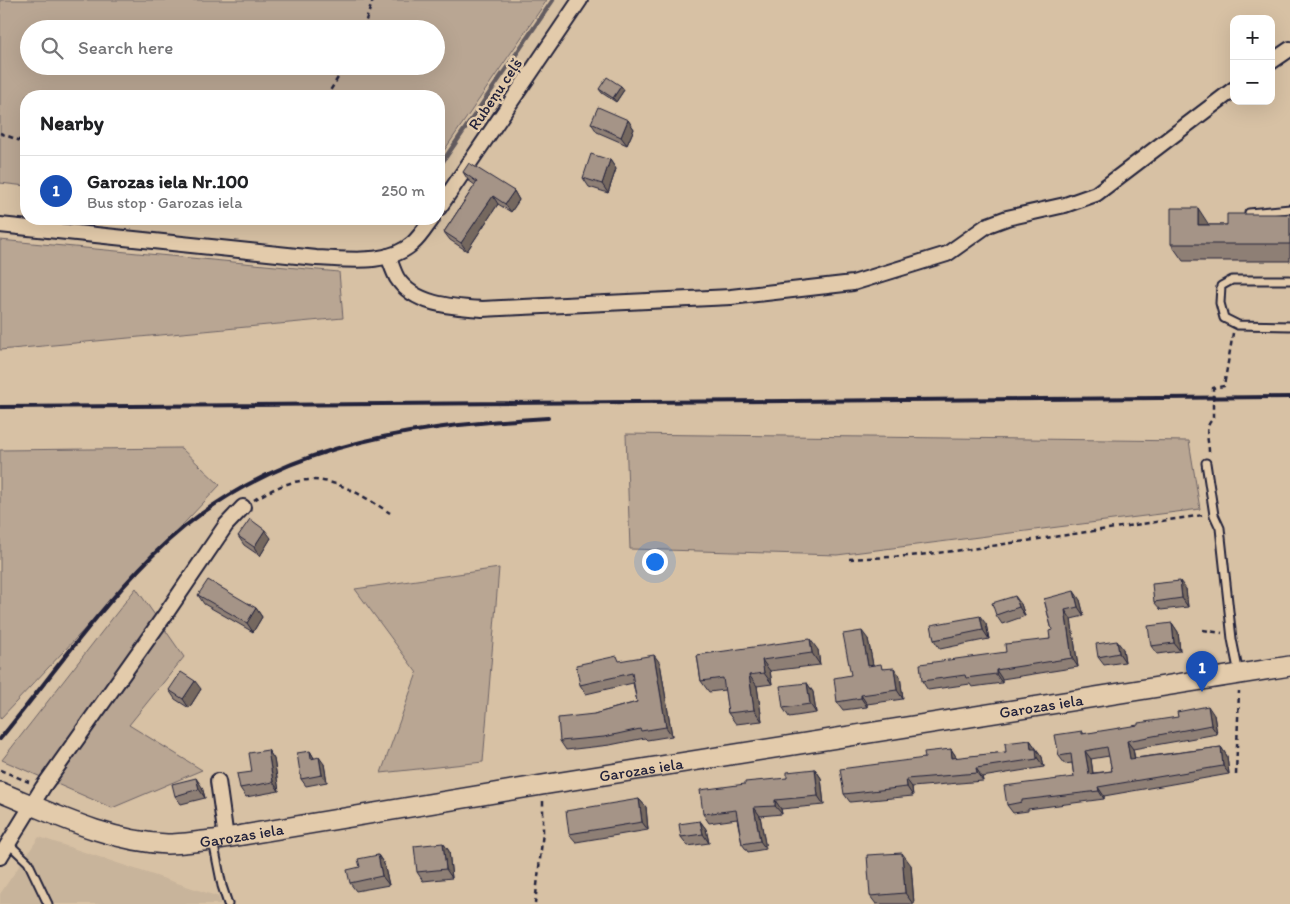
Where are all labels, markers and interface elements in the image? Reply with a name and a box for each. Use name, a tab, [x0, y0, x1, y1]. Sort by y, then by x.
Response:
map controls	[1230, 15, 1275, 105]
button: +	[1230, 15, 1275, 60]
search box	[20, 20, 445, 75]
icon: search	[38, 34, 66, 62]
text: Search here	[78, 36, 173, 59]
street label: Rubeņu ceļš	[464, 54, 526, 134]
button: −	[1230, 60, 1275, 105]
text: Nearby	[40, 110, 104, 135]
text: Garozas iela Nr.100	[87, 170, 249, 193]
text: 1	[52, 181, 60, 200]
text: 250 m	[381, 181, 425, 200]
text: Bus stop · Garozas iela	[87, 193, 242, 212]
your location	[642, 549, 668, 575]
pin: 1	[1186, 651, 1218, 692]
street label: Garozas iela	[998, 689, 1085, 722]
street label: Garozas iela	[598, 753, 685, 785]
street label: Garozas iela	[199, 819, 286, 851]

